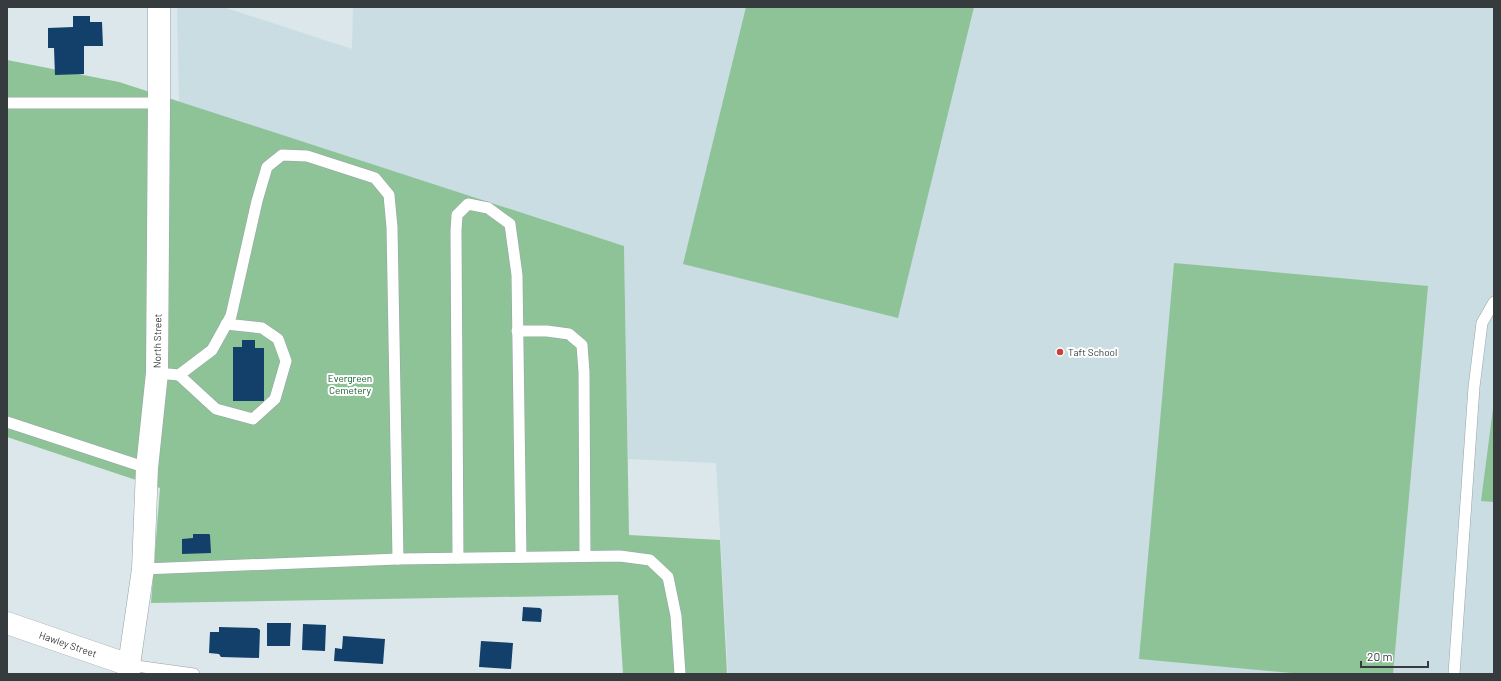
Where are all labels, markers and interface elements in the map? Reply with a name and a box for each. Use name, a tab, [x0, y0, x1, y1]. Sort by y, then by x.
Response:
street label: North Street	[151, 313, 163, 368]
place label: Taft School	[1068, 346, 1117, 358]
marker: Taft School	[1055, 347, 1065, 357]
park label: Evergreen Cemetery	[328, 372, 372, 396]
street label: Hawley Street	[38, 629, 99, 660]
scale bar	[1361, 643, 1428, 669]
text: 20 m	[1367, 649, 1393, 663]

